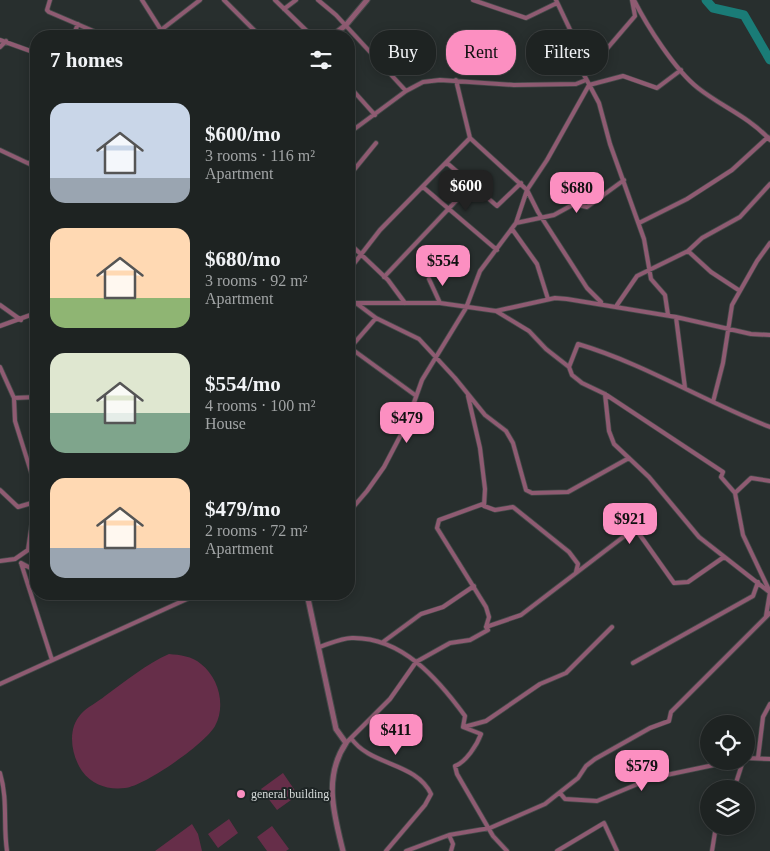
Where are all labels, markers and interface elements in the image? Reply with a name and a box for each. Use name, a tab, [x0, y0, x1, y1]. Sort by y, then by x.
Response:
chip: Buy	[370, 30, 436, 75]
chip: Rent	[446, 30, 516, 75]
chip: Filters	[526, 30, 608, 75]
icon: filters	[307, 46, 335, 74]
text: 7 homes	[50, 48, 123, 72]
text: $600/mo	[205, 122, 281, 146]
icon: home	[90, 123, 150, 183]
text: 3 rooms · 116 m²	[205, 147, 315, 164]
text: Apartment	[205, 165, 273, 182]
pin: $600	[436, 170, 496, 212]
pin: $680	[547, 172, 607, 214]
text: $600	[450, 177, 482, 194]
text: $680	[561, 179, 593, 196]
pin: $554	[413, 244, 473, 287]
text: $680/mo	[205, 247, 281, 271]
icon: home	[90, 248, 150, 308]
text: $554	[427, 252, 459, 269]
text: 3 rooms · 92 m²	[205, 272, 308, 289]
text: Apartment	[205, 290, 273, 307]
text: $554/mo	[205, 372, 281, 396]
icon: home	[90, 373, 150, 433]
text: 4 rooms · 100 m²	[205, 397, 316, 414]
pin: $479	[377, 402, 437, 444]
text: $479	[391, 409, 423, 426]
text: House	[205, 415, 246, 432]
text: $479/mo	[205, 497, 281, 521]
icon: home	[90, 498, 150, 558]
pin: $921	[600, 502, 660, 545]
text: $921	[614, 510, 646, 527]
text: 2 rooms · 72 m²	[205, 522, 308, 539]
text: Apartment	[205, 540, 273, 557]
pin: $411	[366, 714, 426, 756]
map controls	[700, 715, 755, 835]
button: locate	[700, 715, 755, 770]
text: $411	[380, 721, 412, 738]
pin: $579	[612, 750, 672, 792]
text: $579	[626, 757, 658, 774]
button: layers	[700, 780, 755, 835]
place label: general building	[251, 787, 329, 801]
marker: general building	[235, 788, 247, 800]

